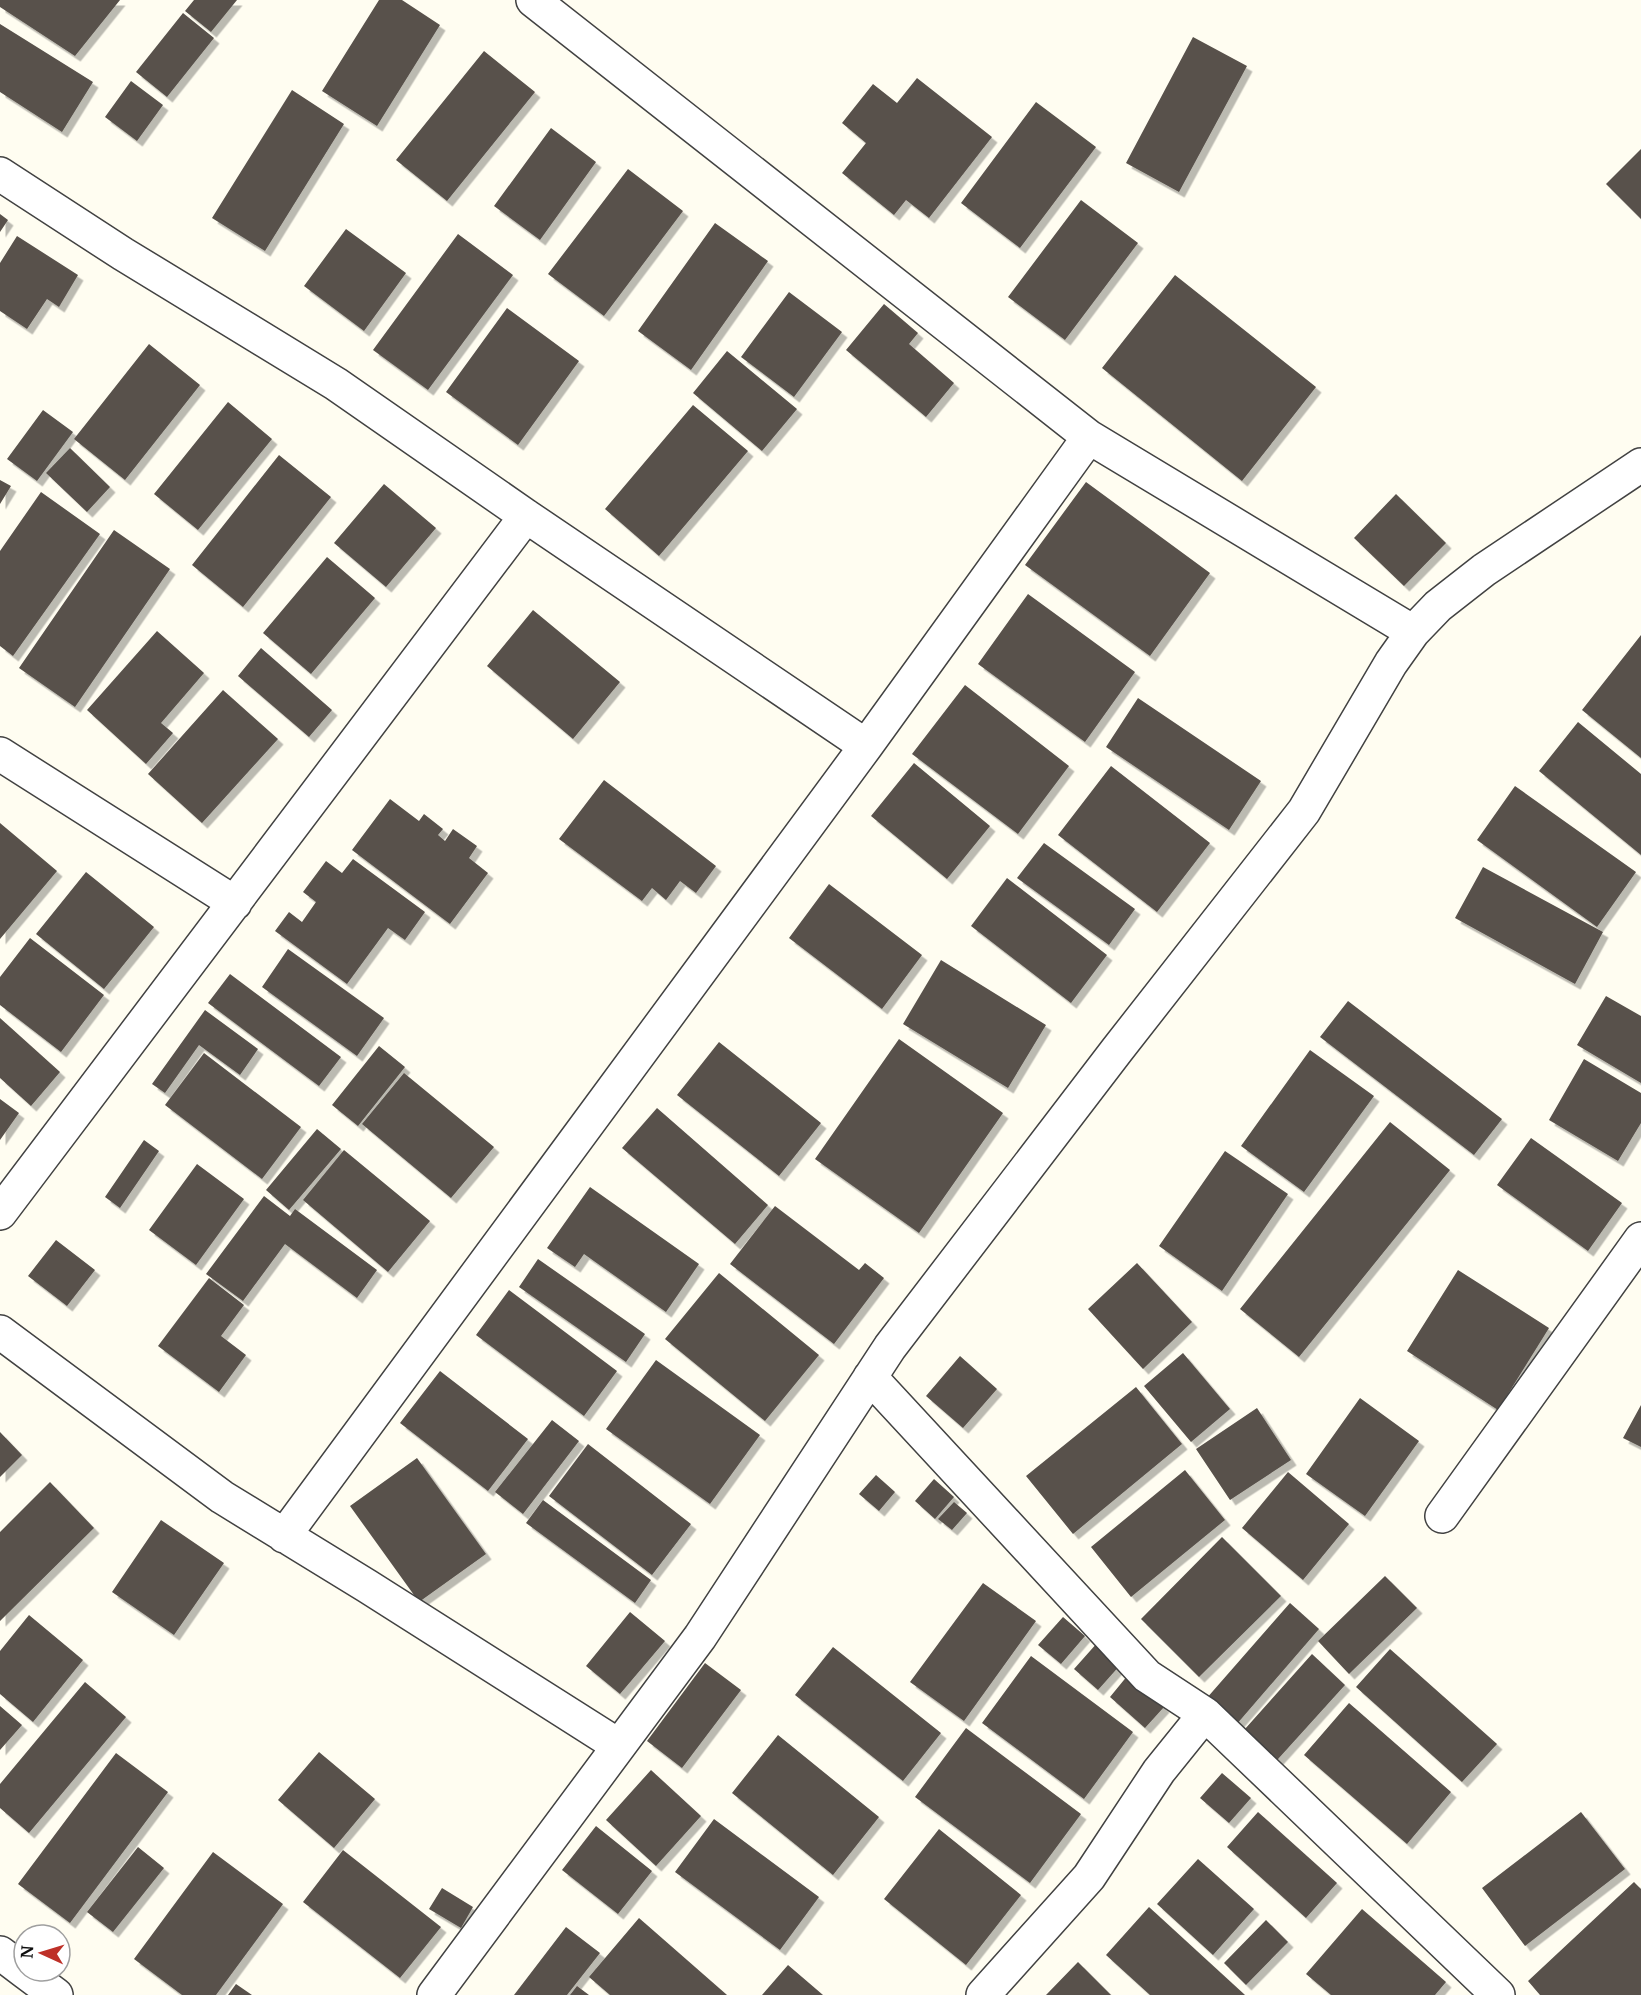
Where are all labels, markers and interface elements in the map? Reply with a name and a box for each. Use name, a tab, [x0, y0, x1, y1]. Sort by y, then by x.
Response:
north arrow	[12, 1923, 72, 1983]
text: N	[17, 1945, 37, 1959]

